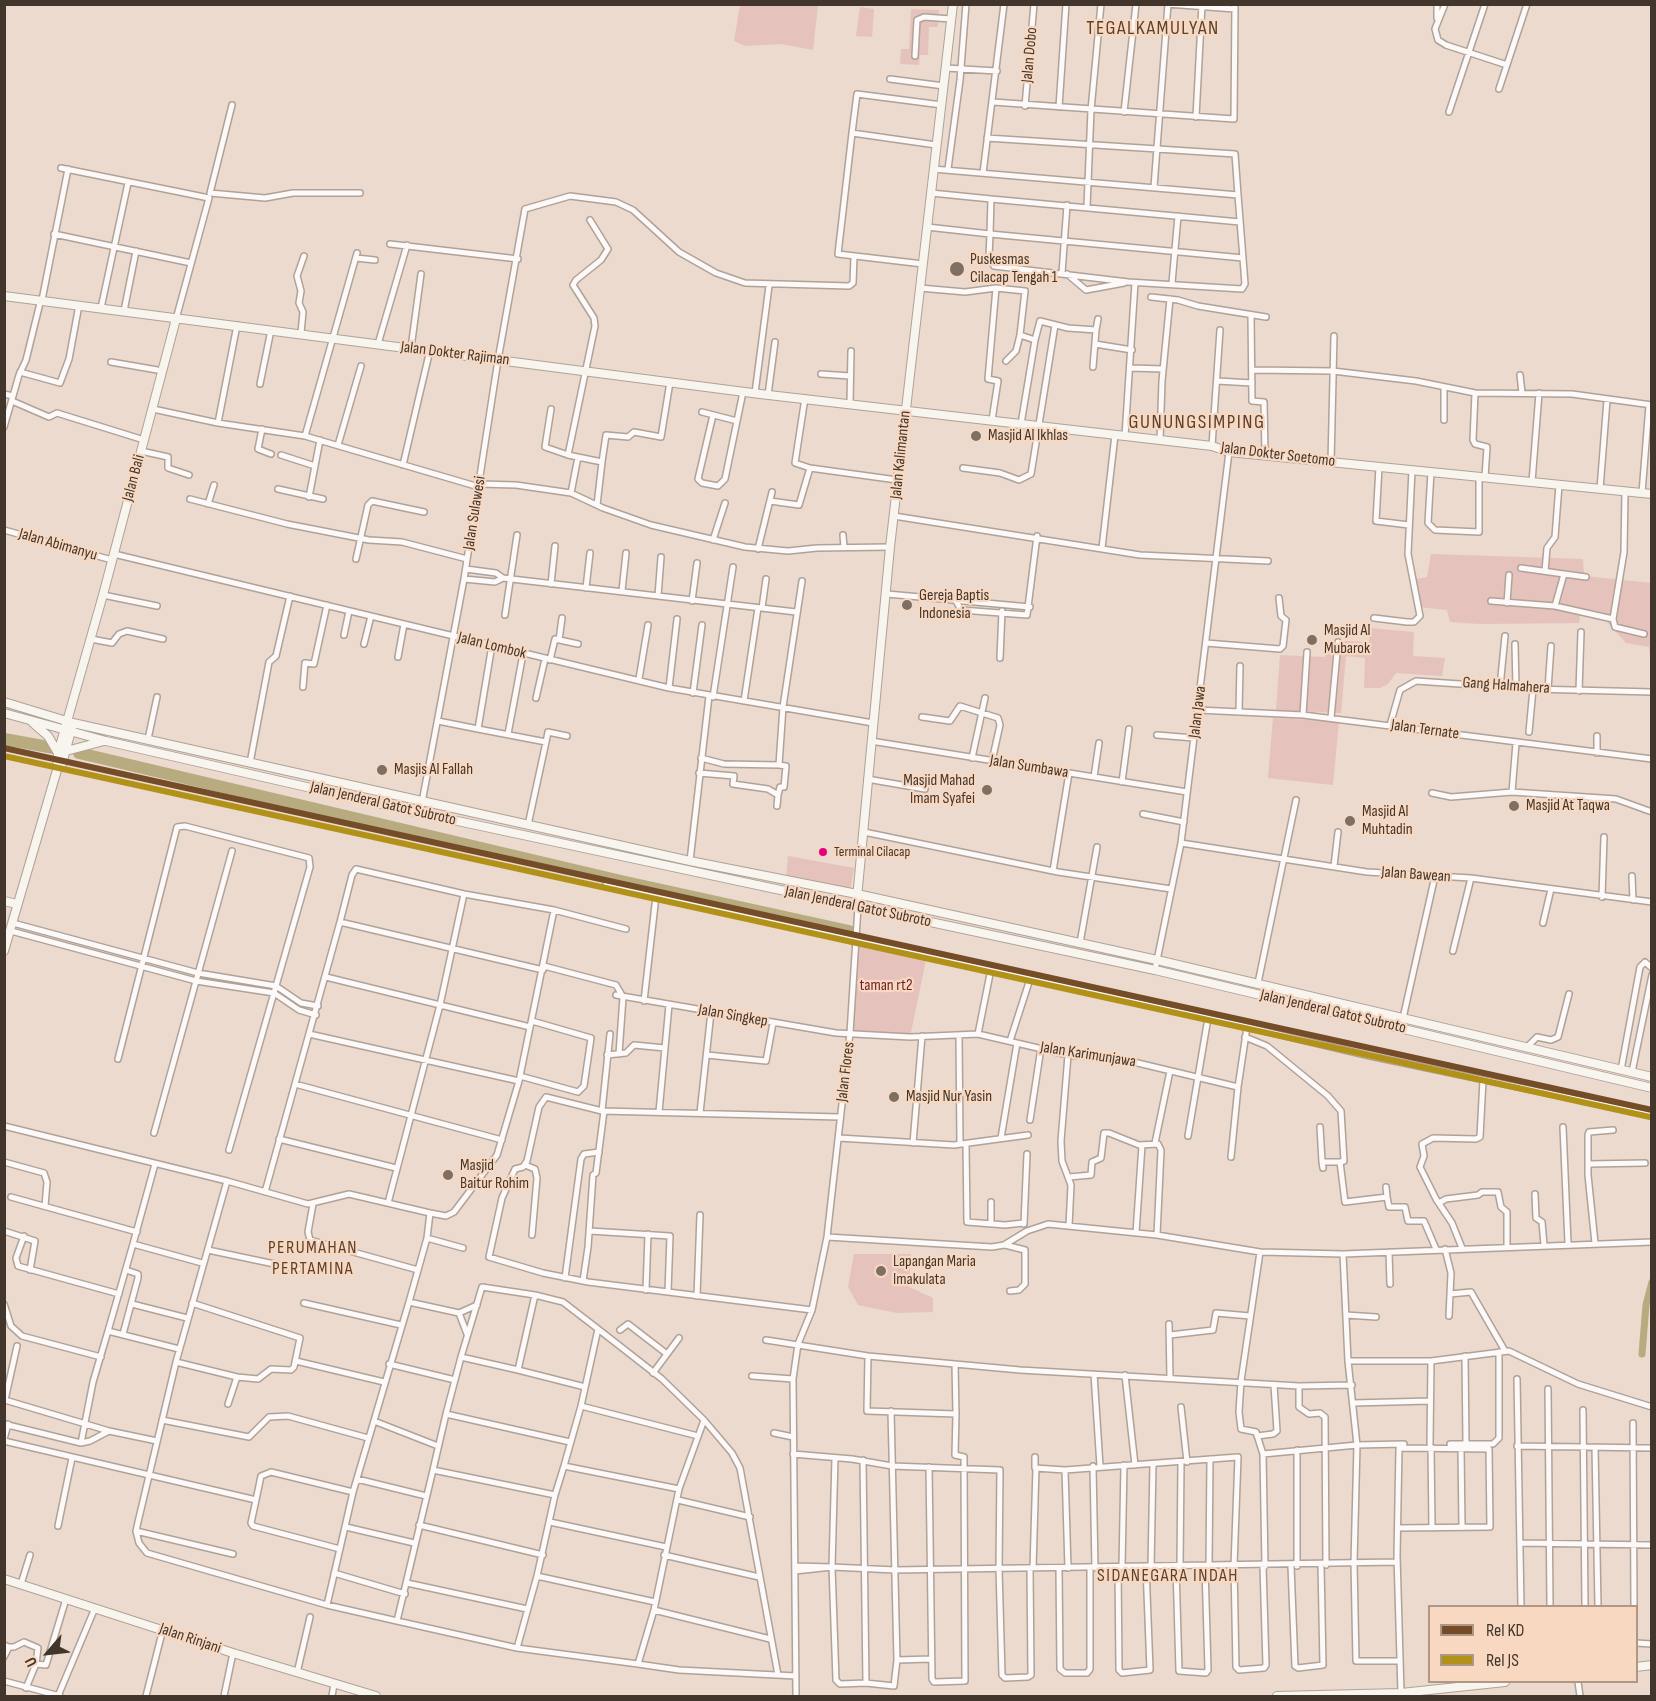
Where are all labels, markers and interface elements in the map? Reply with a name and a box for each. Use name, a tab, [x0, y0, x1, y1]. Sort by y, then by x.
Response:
district label: TEGALKAMULYAN	[1086, 17, 1220, 41]
street label: Jalan Dobo	[1018, 26, 1042, 84]
place label: Puskesmas Cilacap Tengah 1	[970, 250, 1057, 288]
marker: Puskesmas Cilacap Tengah 1	[948, 260, 966, 278]
street label: Jalan Dokter Rajiman	[400, 338, 510, 370]
street label: Jalan Kalimantan	[887, 410, 915, 500]
district label: GUNUNGSIMPING	[1129, 411, 1265, 435]
place label: Masjid Al Ikhlas	[988, 426, 1068, 446]
marker: Masjid Al Ikhlas	[969, 429, 983, 443]
street label: Jalan Dokter Soetomo	[1220, 438, 1336, 472]
street label: Jalan Bali	[119, 453, 149, 503]
street label: Jalan Sulawesi	[460, 475, 490, 551]
street label: Jalan Abimanyu	[17, 525, 99, 565]
place label: Gereja Baptis Indonesia	[919, 586, 989, 624]
marker: Gereja Baptis Indonesia	[900, 598, 914, 612]
place label: Masjid Al Mubarok	[1324, 621, 1370, 659]
street label: Jalan Lombok	[456, 628, 528, 664]
marker: Masjid Al Mubarok	[1305, 633, 1319, 647]
street label: Gang Halmahera	[1462, 673, 1550, 699]
street label: Jalan Jawa	[1185, 685, 1211, 739]
street label: Jalan Ternate	[1390, 716, 1460, 744]
street label: Jalan Sumbawa	[988, 751, 1070, 783]
place label: Masjis Al Fallah	[394, 760, 473, 780]
marker: Masjis Al Fallah	[375, 763, 389, 777]
place label: Masjid Mahad Imam Syafei	[903, 771, 975, 809]
street label: Jalan Jenderal Gatot Subroto	[308, 778, 458, 830]
marker: Masjid Mahad Imam Syafei	[980, 783, 994, 797]
place label: Masjid At Taqwa	[1526, 796, 1610, 816]
marker: Masjid At Taqwa	[1507, 799, 1521, 813]
place label: Masjid Al Muhtadin	[1362, 802, 1413, 840]
marker: Masjid Al Muhtadin	[1343, 814, 1357, 828]
place label: Terminal Cilacap	[834, 844, 910, 860]
marker: Terminal Cilacap	[817, 846, 829, 858]
street label: Jalan Bawean	[1381, 863, 1451, 887]
street label: Jalan Jenderal Gatot Subroto	[783, 882, 933, 932]
park label: taman rt2	[859, 976, 913, 996]
street label: Jalan Jenderal Gatot Subroto	[1258, 986, 1408, 1038]
street label: Jalan Singkep	[697, 1000, 769, 1032]
street label: Jalan Karimunjawa	[1039, 1038, 1137, 1072]
street label: Jalan Flores	[833, 1041, 859, 1103]
place label: Masjid Nur Yasin	[906, 1087, 992, 1107]
marker: Masjid Nur Yasin	[887, 1090, 901, 1104]
place label: Masjid Baitur Rohim	[460, 1156, 529, 1194]
marker: Masjid Baitur Rohim	[441, 1168, 455, 1182]
district label: PERUMAHAN PERTAMINA	[268, 1237, 358, 1280]
place label: Lapangan Maria Imakulata	[893, 1252, 976, 1290]
marker: Lapangan Maria Imakulata	[874, 1264, 888, 1278]
district label: SIDANEGARA INDAH	[1097, 1565, 1239, 1587]
legend	[1428, 1605, 1638, 1683]
street label: Jalan Rinjani	[157, 1619, 223, 1659]
text: Rel KD	[1486, 1620, 1524, 1641]
north arrow	[18, 1623, 78, 1683]
text: Rel JS	[1486, 1650, 1519, 1671]
text: U	[21, 1654, 42, 1670]

